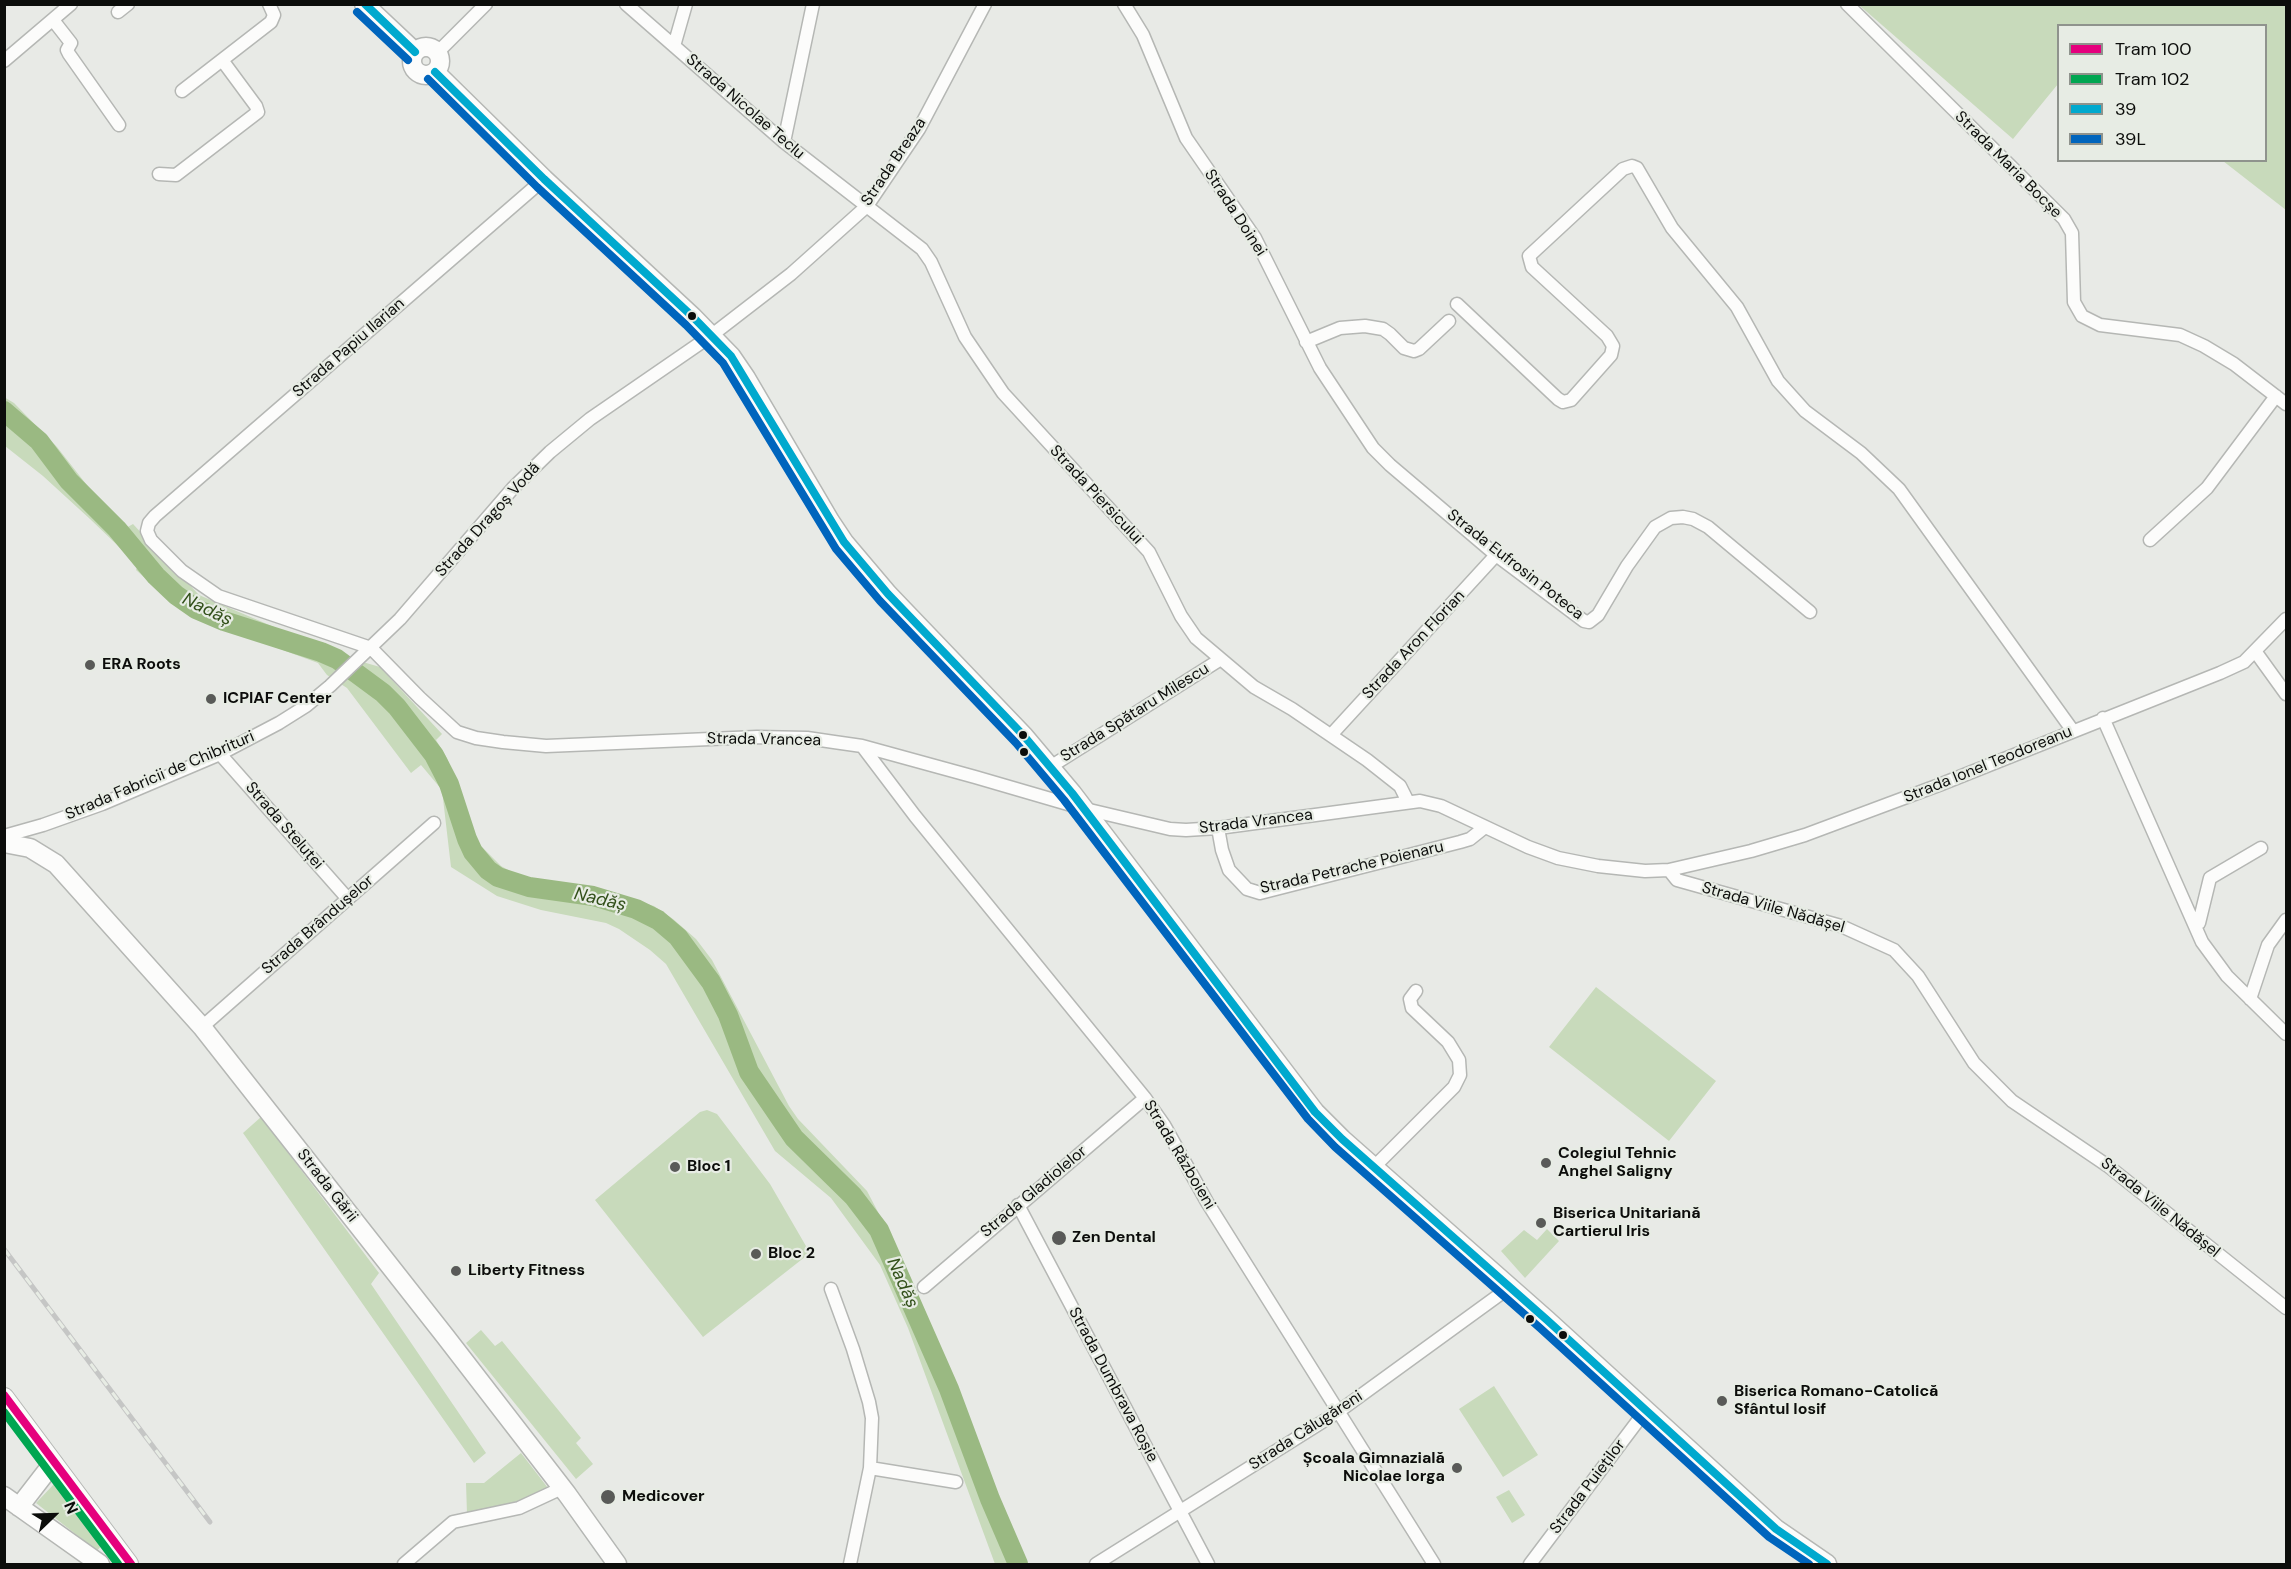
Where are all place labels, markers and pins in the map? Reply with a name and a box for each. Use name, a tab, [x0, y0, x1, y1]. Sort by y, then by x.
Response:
unlabelled marker	[686, 310, 698, 322]
place label: ERA Roots	[102, 655, 181, 675]
marker: ERA Roots	[83, 658, 97, 672]
place label: ICPIAF Center	[223, 689, 332, 709]
marker: ICPIAF Center	[204, 692, 218, 706]
unlabelled marker	[1017, 729, 1029, 741]
unlabelled marker	[1018, 746, 1030, 758]
place label: Colegiul Tehnic Anghel Saligny	[1558, 1144, 1677, 1182]
marker: Colegiul Tehnic Anghel Saligny	[1539, 1156, 1553, 1170]
place label: Bloc 1	[687, 1157, 731, 1177]
marker: Bloc 1	[668, 1160, 682, 1174]
place label: Biserica Unitariană Cartierul Iris	[1553, 1204, 1701, 1242]
marker: Biserica Unitariană Cartierul Iris	[1534, 1216, 1548, 1230]
place label: Zen Dental	[1072, 1228, 1156, 1248]
marker: Zen Dental	[1050, 1229, 1068, 1247]
place label: Bloc 2	[768, 1244, 815, 1264]
marker: Bloc 2	[749, 1247, 763, 1261]
place label: Liberty Fitness	[468, 1261, 585, 1281]
marker: Liberty Fitness	[449, 1264, 463, 1278]
unlabelled marker	[1524, 1313, 1536, 1325]
unlabelled marker	[1557, 1329, 1569, 1341]
place label: Biserica Romano-Catolică Sfântul Iosif	[1734, 1382, 1938, 1420]
marker: Biserica Romano-Catolică Sfântul Iosif	[1715, 1394, 1729, 1408]
place label: Școala Gimnazială Nicolae Iorga	[1303, 1449, 1445, 1487]
marker: Școala Gimnazială Nicolae Iorga	[1450, 1461, 1464, 1475]
place label: Medicover	[622, 1487, 705, 1507]
marker: Medicover	[599, 1488, 617, 1506]

